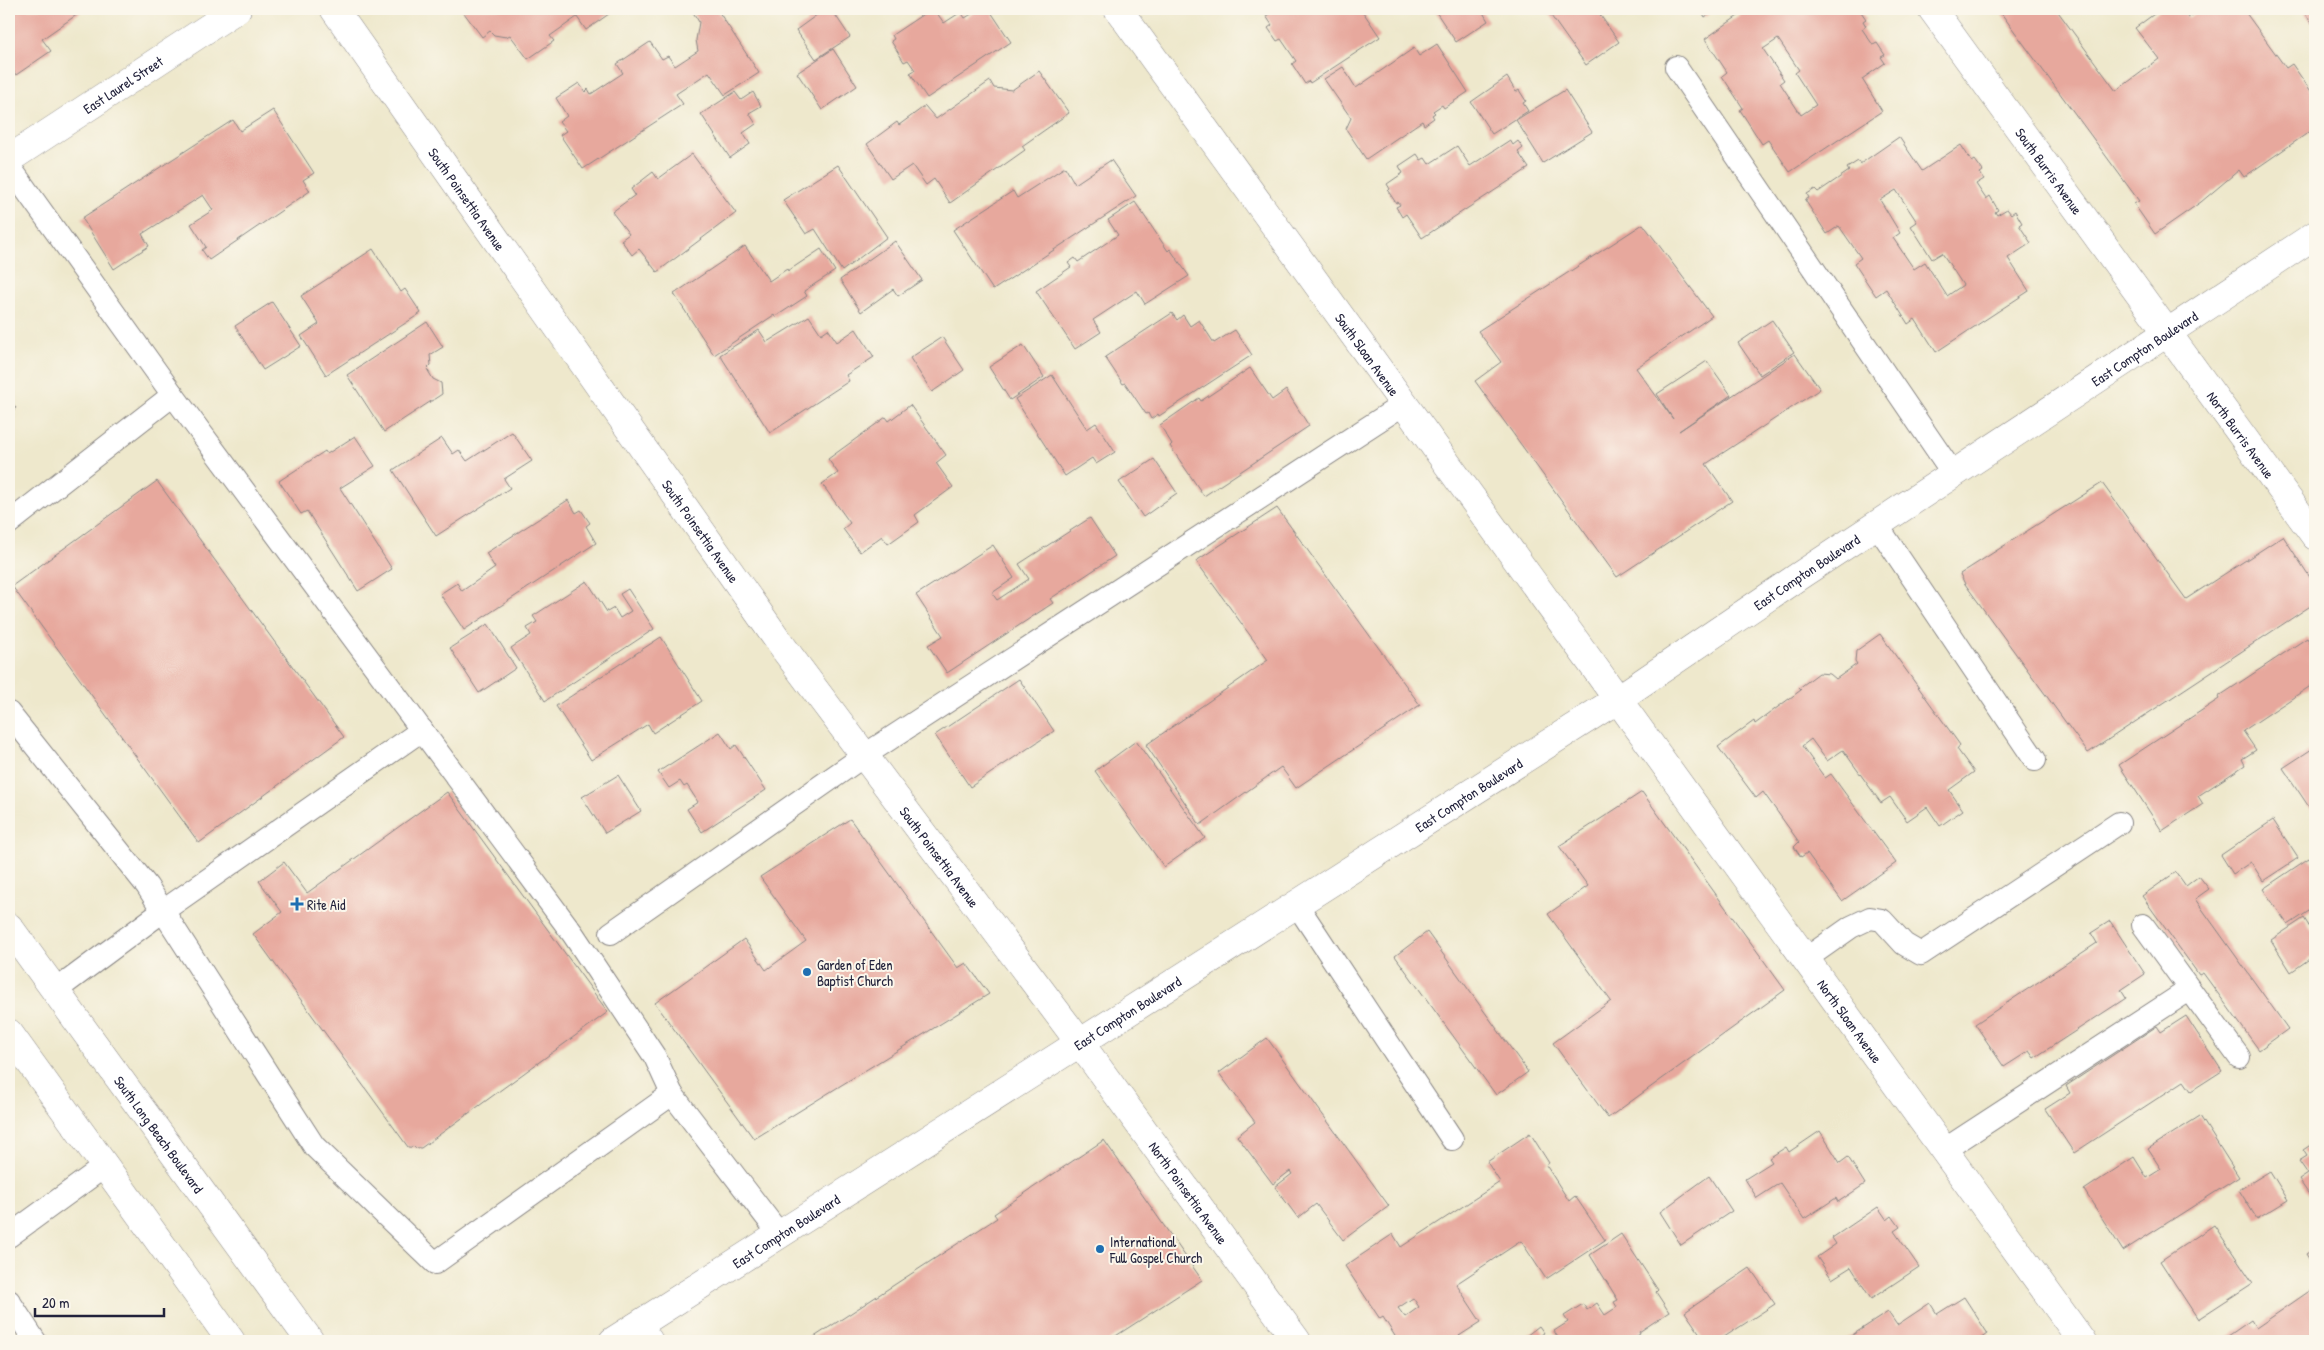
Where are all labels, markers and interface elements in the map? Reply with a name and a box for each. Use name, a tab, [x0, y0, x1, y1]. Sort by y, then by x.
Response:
street label: East Laurel Street	[79, 51, 166, 117]
street label: South Burris Avenue	[2012, 124, 2088, 218]
street label: South Poinsettia Avenue	[425, 144, 510, 254]
street label: East Compton Boulevard	[2087, 306, 2201, 390]
street label: South Sloan Avenue	[1331, 309, 1404, 400]
street label: North Burris Avenue	[2203, 387, 2280, 482]
street label: South Poinsettia Avenue	[658, 476, 744, 586]
street label: East Compton Boulevard	[1750, 529, 1863, 614]
street label: East Compton Boulevard	[1411, 753, 1526, 836]
street label: South Poinsettia Avenue	[896, 802, 984, 911]
place label: Rite Aid	[307, 895, 346, 914]
marker: Rite Aid	[291, 898, 303, 910]
place label: Garden of Eden Baptist Church	[817, 955, 893, 991]
marker: Garden of Eden Baptist Church	[801, 966, 813, 978]
street label: East Compton Boulevard	[1070, 971, 1185, 1054]
street label: North Sloan Avenue	[1814, 975, 1887, 1067]
street label: South Long Beach Boulevard	[110, 1072, 209, 1197]
street label: North Poinsettia Avenue	[1145, 1137, 1233, 1248]
street label: East Compton Boulevard	[729, 1189, 843, 1272]
place label: International Full Gospel Church	[1109, 1232, 1202, 1268]
marker: International Full Gospel Church	[1094, 1243, 1106, 1255]
scale bar	[35, 1285, 164, 1317]
text: 20 m	[42, 1292, 69, 1313]

